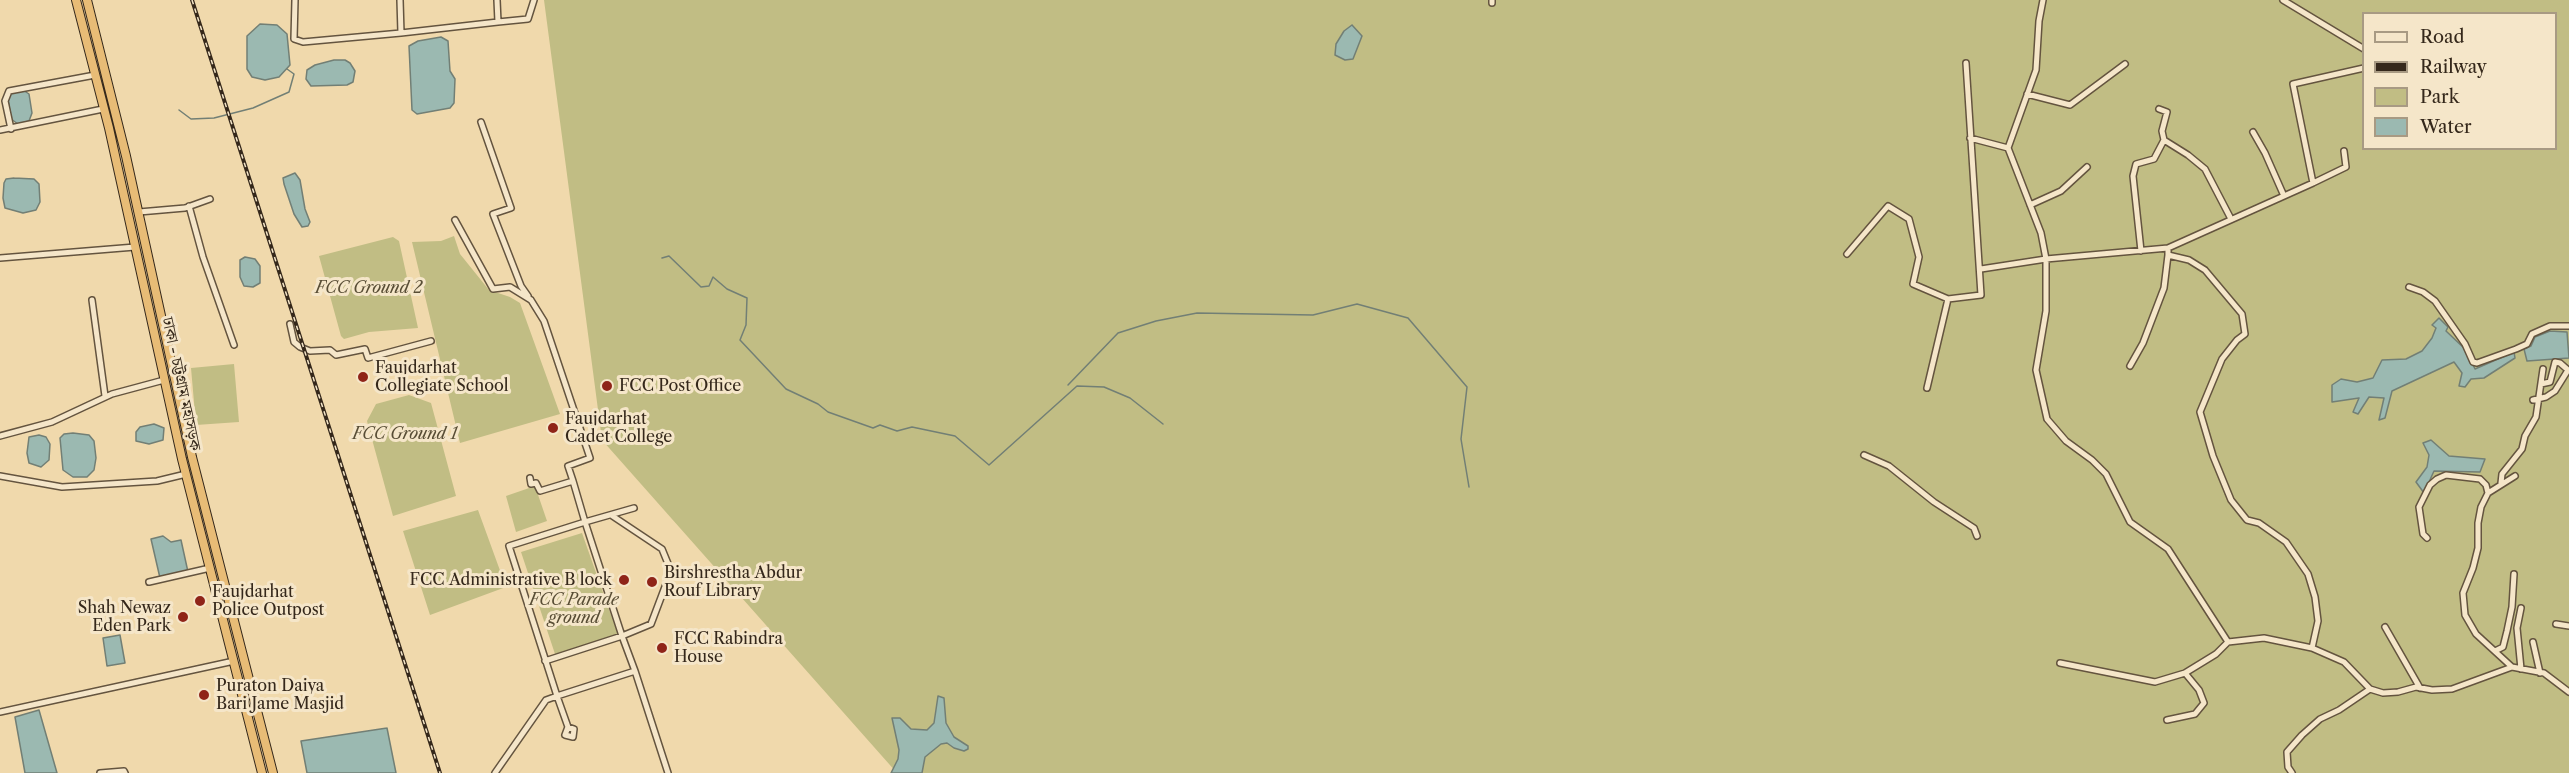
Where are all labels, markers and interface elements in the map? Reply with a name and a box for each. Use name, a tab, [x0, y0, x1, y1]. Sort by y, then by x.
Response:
legend	[2362, 12, 2557, 150]
text: Road	[2420, 26, 2465, 48]
text: Railway	[2420, 56, 2487, 78]
text: Park	[2420, 86, 2459, 108]
text: Water	[2420, 116, 2472, 138]
park label: FCC Ground 2	[315, 278, 423, 298]
street label: ঢাকা - চট্টগ্রাম মহাসড়ক	[157, 316, 205, 452]
place label: Faujdarhat Collegiate School	[375, 358, 509, 396]
marker: Faujdarhat Collegiate School	[356, 370, 370, 384]
place label: FCC Post Office	[619, 376, 741, 396]
marker: FCC Post Office	[600, 379, 614, 393]
place label: Faujdarhat Cadet College	[565, 409, 672, 447]
marker: Faujdarhat Cadet College	[546, 421, 560, 435]
park label: FCC Ground 1	[352, 424, 458, 444]
place label: Birshrestha Abdur Rouf Library	[664, 563, 802, 601]
place label: FCC Administrative B lock	[410, 570, 612, 590]
marker: FCC Administrative B lock	[617, 573, 631, 587]
marker: Birshrestha Abdur Rouf Library	[645, 575, 659, 589]
place label: Faujdarhat Police Outpost	[212, 582, 324, 620]
park label: FCC Parade ground	[529, 590, 619, 628]
marker: Faujdarhat Police Outpost	[193, 594, 207, 608]
place label: Shah Newaz Eden Park	[78, 598, 171, 636]
marker: Shah Newaz Eden Park	[176, 610, 190, 624]
place label: FCC Rabindra House	[674, 629, 783, 667]
marker: FCC Rabindra House	[655, 641, 669, 655]
place label: Puraton Daiya Bari Jame Masjid	[216, 676, 344, 714]
marker: Puraton Daiya Bari Jame Masjid	[197, 688, 211, 702]

